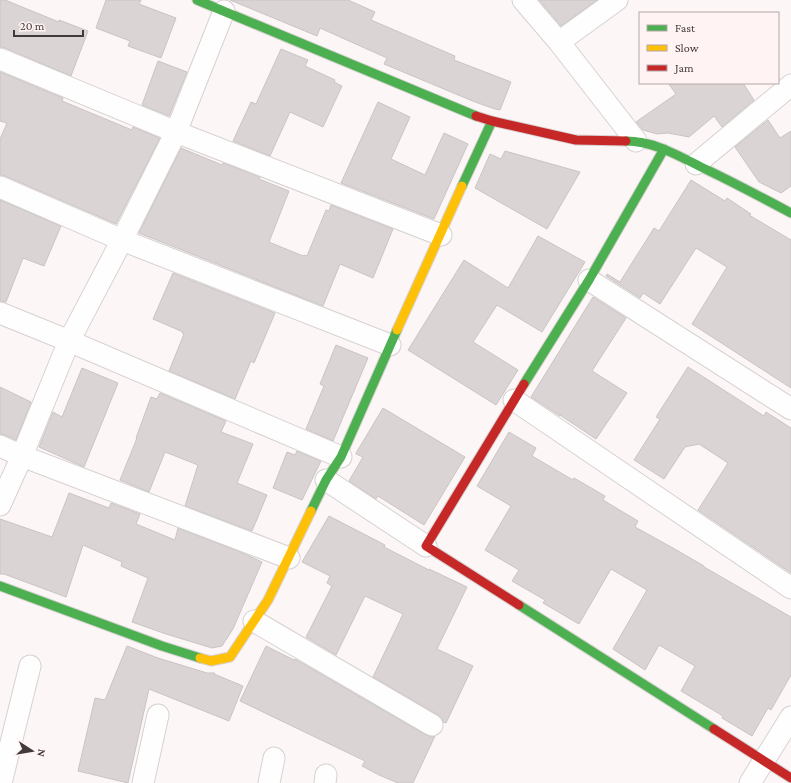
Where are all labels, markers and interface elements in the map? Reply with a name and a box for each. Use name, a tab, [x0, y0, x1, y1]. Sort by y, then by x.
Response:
scale bar	[14, 12, 83, 38]
legend	[639, 12, 779, 84]
text: 20 m	[20, 19, 45, 33]
text: Fast	[675, 21, 696, 35]
text: Slow	[675, 41, 699, 55]
text: Jam	[674, 61, 694, 75]
north arrow	[12, 731, 52, 771]
text: N	[35, 748, 48, 758]

